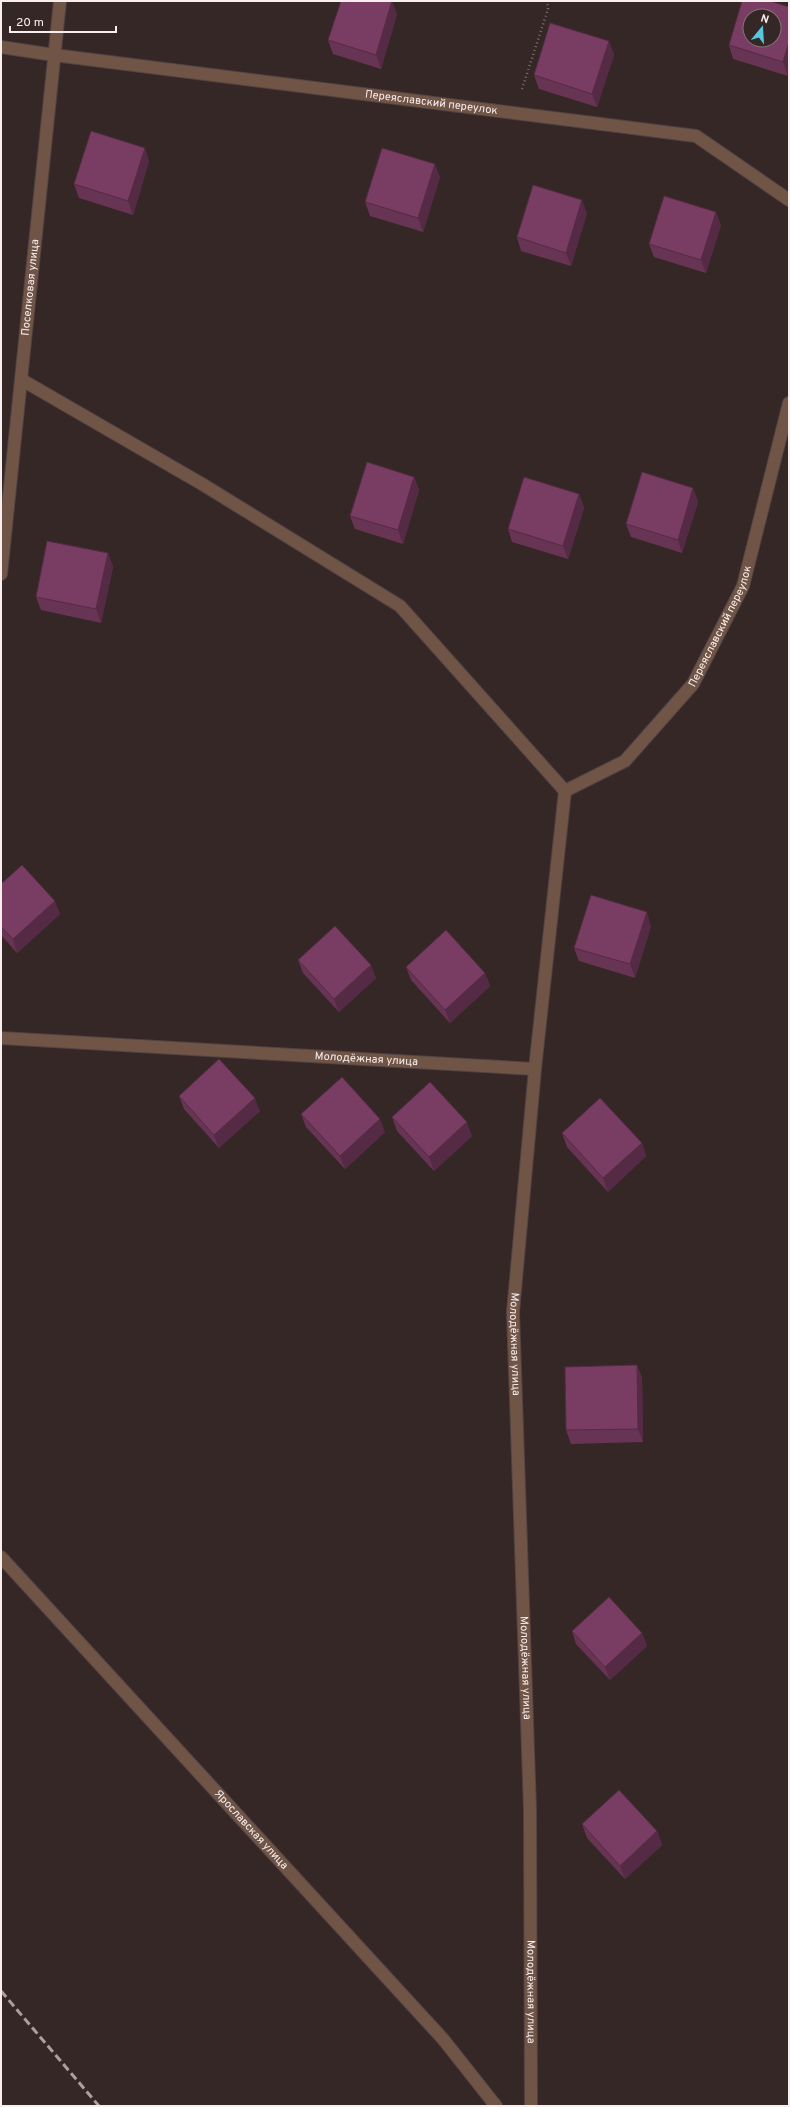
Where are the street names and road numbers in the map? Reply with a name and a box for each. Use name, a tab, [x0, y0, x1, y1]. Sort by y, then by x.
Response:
street label: Переяславский переулок	[364, 87, 499, 118]
street label: Поселковая улица	[19, 238, 42, 337]
street label: Переяславский переулок	[686, 564, 755, 689]
street label: Молодёжная улица	[314, 1049, 419, 1069]
street label: Молодёжная улица	[506, 1292, 523, 1396]
street label: Молодёжная улица	[516, 1616, 534, 1720]
street label: Ярославская улица	[211, 1787, 291, 1873]
street label: Молодёжная улица	[523, 1940, 538, 2044]

